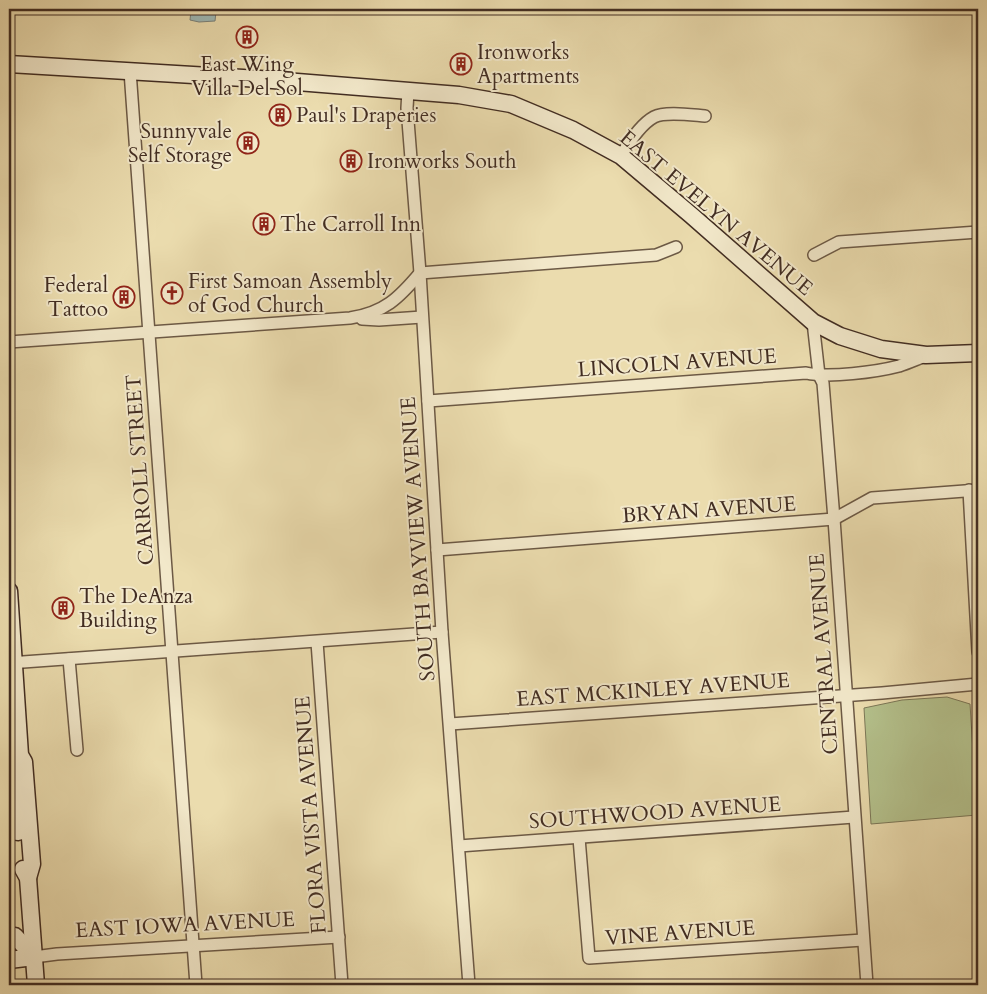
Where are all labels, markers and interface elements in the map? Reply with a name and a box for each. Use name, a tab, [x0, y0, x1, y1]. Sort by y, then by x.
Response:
building icon: East Wing Villa Del Sol	[235, 25, 259, 49]
place label: Ironworks Apartments	[477, 38, 579, 91]
place label: East Wing Villa Del Sol	[191, 50, 303, 103]
building icon: Ironworks Apartments	[449, 52, 473, 76]
place label: Paul's Draperies	[296, 101, 436, 130]
building icon: Paul's Draperies	[268, 103, 292, 127]
place label: Sunnyvale Self Storage	[128, 117, 232, 170]
street label: EAST EVELYN AVENUE	[613, 123, 819, 303]
building icon: Sunnyvale Self Storage	[236, 131, 260, 155]
place label: Ironworks South	[367, 147, 517, 176]
building icon: Ironworks South	[339, 149, 363, 173]
place label: The Carroll Inn	[280, 210, 421, 239]
building icon: The Carroll Inn	[252, 212, 276, 236]
place label: First Samoan Assembly of God Church	[188, 267, 392, 320]
place label: Federal Tattoo	[44, 271, 108, 324]
church icon: First Samoan Assembly of God Church	[160, 281, 184, 305]
building icon: Federal Tattoo	[112, 285, 136, 309]
street label: LINCOLN AVENUE	[576, 342, 778, 384]
street label: CARROLL STREET	[119, 374, 161, 566]
street label: SOUTH BAYVIEW AVENUE	[394, 396, 442, 682]
street label: BRYAN AVENUE	[621, 489, 797, 531]
street label: CENTRAL AVENUE	[803, 552, 845, 756]
place label: The DeAnza Building	[79, 582, 193, 635]
building icon: The DeAnza Building	[51, 596, 75, 620]
street label: EAST MCKINLEY AVENUE	[515, 666, 791, 714]
street label: FLORA VISTA AVENUE	[288, 695, 334, 935]
street label: SOUTHWOOD AVENUE	[528, 790, 782, 836]
street label: EAST IOWA AVENUE	[74, 905, 296, 945]
street label: VINE AVENUE	[604, 913, 756, 953]

